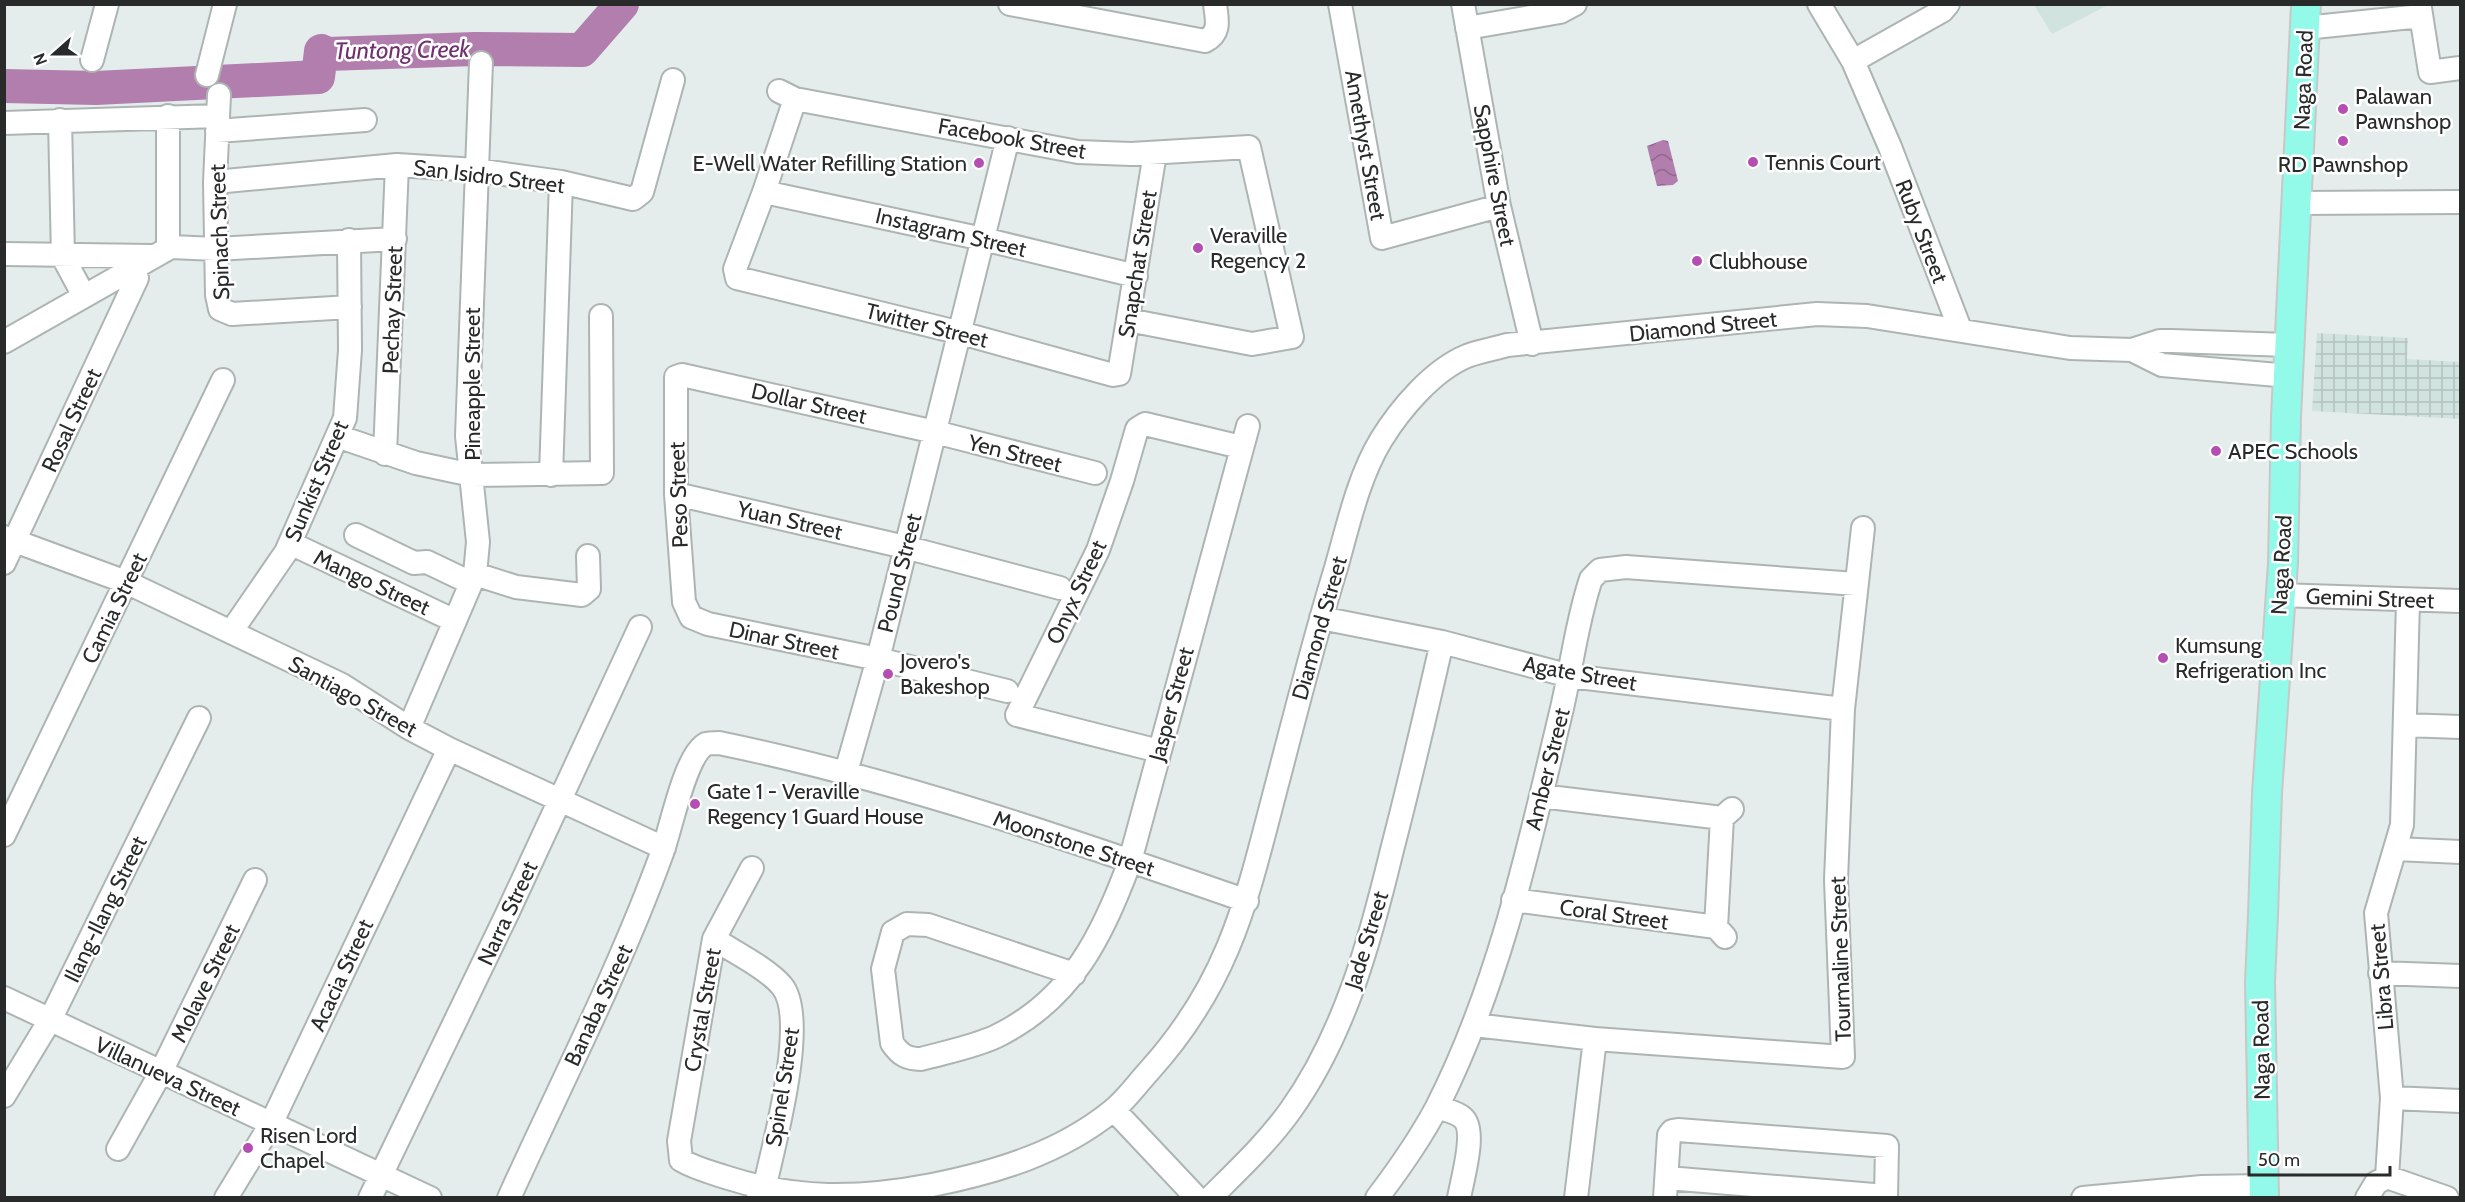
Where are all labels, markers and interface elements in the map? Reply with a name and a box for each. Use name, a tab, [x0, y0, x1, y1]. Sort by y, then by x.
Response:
north arrow	[24, 24, 84, 84]
street label: Naga Road	[2288, 30, 2319, 130]
water label: Tuntong Creek	[334, 34, 471, 65]
text: N	[30, 51, 51, 68]
street label: Amethyst Street	[1339, 68, 1392, 223]
place label: Palawan Pawnshop	[2355, 83, 2451, 135]
street label: Sapphire Street	[1468, 102, 1522, 249]
marker: Palawan Pawnshop	[2336, 102, 2350, 116]
street label: Facebook Street	[936, 112, 1089, 165]
marker: RD Pawnshop	[2336, 134, 2350, 148]
place label: Tennis Court	[1765, 149, 1881, 176]
place label: E-Well Water Refilling Station	[693, 150, 967, 177]
place label: RD Pawnshop	[2278, 151, 2408, 178]
street label: San Isidro Street	[412, 154, 567, 199]
marker: Tennis Court	[1746, 155, 1760, 169]
marker: E-Well Water Refilling Station	[972, 156, 986, 170]
street label: Spinach Street	[204, 163, 235, 300]
street label: Ruby Street	[1889, 175, 1954, 287]
street label: Snapchat Street	[1113, 188, 1163, 340]
street label: Instagram Street	[873, 202, 1029, 263]
place label: Veraville Regency 2	[1210, 222, 1306, 274]
marker: Veraville Regency 2	[1191, 241, 1205, 255]
street label: Pechay Street	[377, 245, 408, 375]
place label: Clubhouse	[1709, 248, 1807, 275]
marker: Clubhouse	[1690, 254, 1704, 268]
street label: Twitter Street	[863, 297, 991, 354]
street label: Diamond Street	[1628, 305, 1779, 348]
street label: Pineapple Street	[459, 307, 486, 461]
street label: Rosal Street	[36, 364, 107, 476]
street label: Dollar Street	[749, 377, 870, 430]
street label: Sunkist Street	[279, 416, 354, 546]
street label: Yen Street	[964, 429, 1065, 478]
place label: APEC Schools	[2228, 438, 2358, 465]
street label: Peso Street	[663, 441, 694, 549]
marker: APEC Schools	[2209, 444, 2223, 458]
street label: Yuan Street	[734, 495, 846, 546]
street label: Pound Street	[872, 510, 927, 636]
street label: Naga Road	[2265, 514, 2298, 616]
street label: Onyx Street	[1041, 535, 1113, 649]
street label: Mango Street	[309, 544, 435, 621]
street label: Camia Street	[76, 548, 153, 668]
street label: Diamond Street	[1286, 553, 1353, 703]
street label: Gemini Street	[2305, 583, 2435, 614]
street label: Dinar Street	[726, 616, 842, 665]
place label: Kumsung Refrigeration Inc	[2175, 632, 2327, 684]
street label: Jasper Street	[1143, 644, 1200, 765]
place label: Jovero's Bakeshop	[899, 648, 990, 700]
street label: Santiago Street	[284, 650, 422, 743]
street label: Agate Street	[1521, 650, 1639, 697]
marker: Kumsung Refrigeration Inc	[2156, 651, 2170, 665]
marker: Jovero's Bakeshop	[881, 667, 895, 681]
street label: Amber Street	[1519, 705, 1576, 833]
place label: Gate 1 - Veraville Regency 1 Guard House	[707, 778, 924, 830]
marker: Gate 1 - Veraville Regency 1 Guard House	[688, 797, 702, 811]
street label: Moonstone Street	[990, 805, 1158, 882]
street label: Ilang-Ilang Street	[58, 831, 153, 987]
street label: Narra Street	[472, 856, 544, 970]
street label: Tourmaline Street	[1824, 875, 1857, 1042]
street label: Jade Street	[1339, 887, 1394, 993]
street label: Coral Street	[1558, 894, 1671, 936]
street label: Acacia Street	[304, 914, 379, 1036]
street label: Molave Street	[165, 919, 246, 1047]
street label: Libra Street	[2363, 922, 2400, 1031]
street label: Banaba Street	[559, 940, 639, 1070]
street label: Crystal Street	[678, 946, 727, 1074]
street label: Naga Road	[2247, 1000, 2276, 1100]
street label: Spinel Street	[760, 1025, 805, 1148]
street label: Villanueva Street	[91, 1031, 246, 1122]
place label: Risen Lord Chapel	[260, 1122, 357, 1174]
scale bar	[2249, 1139, 2390, 1177]
marker: Risen Lord Chapel	[241, 1141, 255, 1155]
text: 50 m	[2258, 1149, 2300, 1171]

